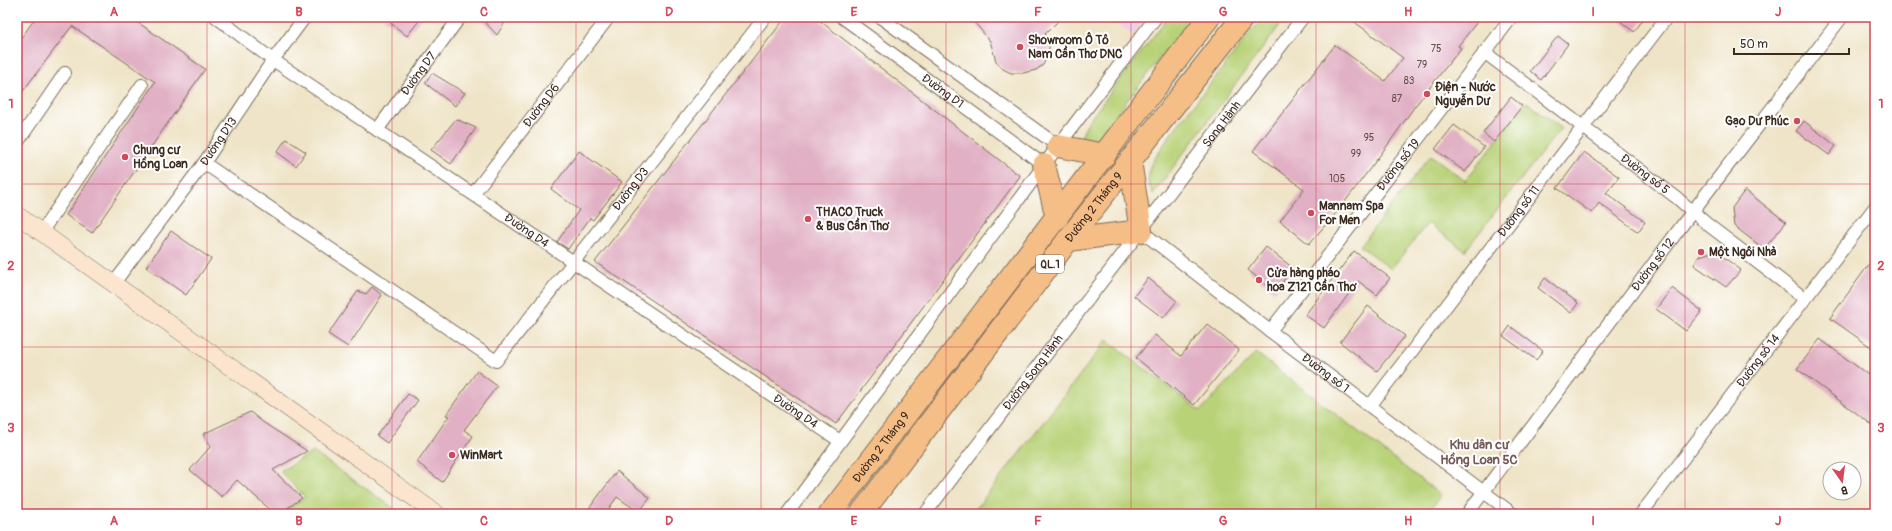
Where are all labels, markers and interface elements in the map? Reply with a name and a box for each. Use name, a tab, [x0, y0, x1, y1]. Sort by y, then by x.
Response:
text: A	[110, 4, 119, 20]
text: B	[295, 4, 303, 20]
text: C	[480, 4, 488, 20]
text: D	[665, 4, 673, 20]
text: E	[851, 4, 858, 20]
text: F	[1034, 4, 1042, 20]
text: G	[1219, 4, 1228, 20]
text: H	[1404, 4, 1412, 20]
text: I	[1591, 4, 1595, 20]
text: J	[1775, 4, 1781, 20]
scale bar	[1734, 30, 1849, 56]
place label: Showroom Ô Tô Nam Cần Thơ DNC	[1028, 31, 1123, 62]
text: 50 m	[1740, 37, 1768, 52]
marker: Showroom Ô Tô Nam Cần Thơ DNC	[1015, 42, 1025, 52]
house number: 75	[1431, 43, 1441, 55]
street label: Đường D7	[397, 48, 440, 98]
house number: 79	[1417, 59, 1427, 71]
street label: Đường D1	[919, 70, 967, 111]
house number: 83	[1404, 75, 1415, 87]
street label: Đường D6	[520, 80, 563, 130]
place label: Điện - Nước Nguyễn Dư	[1435, 80, 1496, 109]
marker: Điện - Nước Nguyễn Dư	[1422, 89, 1432, 99]
house number: 87	[1392, 93, 1403, 105]
text: 1	[8, 96, 14, 112]
text: 1	[1878, 96, 1884, 112]
street label: Song Hành	[1199, 98, 1244, 150]
street label: Đường D13	[197, 114, 240, 169]
place label: Gạo Dư Phúc	[1725, 114, 1789, 129]
marker: Gạo Dư Phúc	[1792, 116, 1802, 126]
house number: 95	[1364, 132, 1374, 144]
street label: Đường số 19	[1373, 136, 1423, 194]
place label: Chung cư Hồng Loan	[133, 143, 188, 172]
house number: 99	[1351, 148, 1361, 160]
street label: Đường số 5	[1618, 151, 1673, 197]
marker: Chung cư Hồng Loan	[120, 152, 130, 162]
street label: Đường D3	[609, 164, 652, 214]
street label: Đường 2 Tháng 9	[1061, 169, 1126, 246]
house number: 105	[1329, 173, 1345, 185]
street label: Đường số 11	[1494, 183, 1543, 240]
place label: Mannam Spa For Men	[1319, 199, 1384, 228]
place label: THACO Truck & Bus Cần Thơ	[815, 205, 890, 234]
marker: Mannam Spa For Men	[1306, 208, 1316, 218]
street label: Đường D4	[501, 210, 552, 251]
marker: THACO Truck & Bus Cần Thơ	[803, 214, 813, 224]
street label: Đường số 12	[1628, 235, 1678, 294]
place label: Một Ngôi Nhà	[1709, 245, 1777, 260]
marker: Một Ngôi Nhà	[1696, 247, 1706, 257]
road number: QL.1	[1036, 255, 1064, 273]
text: 2	[7, 258, 15, 274]
text: 2	[1877, 258, 1885, 274]
place label: Cửa hàng pháo hoa Z121 Cần Thơ	[1267, 266, 1357, 295]
marker: Cửa hàng pháo hoa Z121 Cần Thơ	[1254, 275, 1264, 285]
street label: Đường Song Hành	[999, 331, 1066, 413]
street label: Đường số 14	[1733, 331, 1783, 390]
street label: Đường số 1	[1299, 350, 1353, 396]
street label: Đường D4	[770, 391, 821, 432]
street label: Đường 2 Tháng 9	[849, 409, 913, 486]
text: 3	[7, 420, 15, 436]
text: 3	[1877, 420, 1885, 436]
district label: Khu dân cư Hồng Loan 5C	[1440, 437, 1518, 468]
place label: WinMart	[460, 448, 504, 463]
marker: WinMart	[447, 450, 457, 460]
north arrow	[1822, 461, 1862, 501]
text: B	[1840, 483, 1849, 497]
text: A	[110, 513, 119, 529]
text: B	[295, 513, 303, 529]
text: C	[480, 513, 488, 529]
text: D	[665, 513, 673, 529]
text: E	[851, 513, 858, 529]
text: F	[1034, 513, 1042, 529]
text: G	[1219, 513, 1228, 529]
text: H	[1404, 513, 1412, 529]
text: I	[1591, 513, 1595, 529]
text: J	[1775, 513, 1781, 529]

